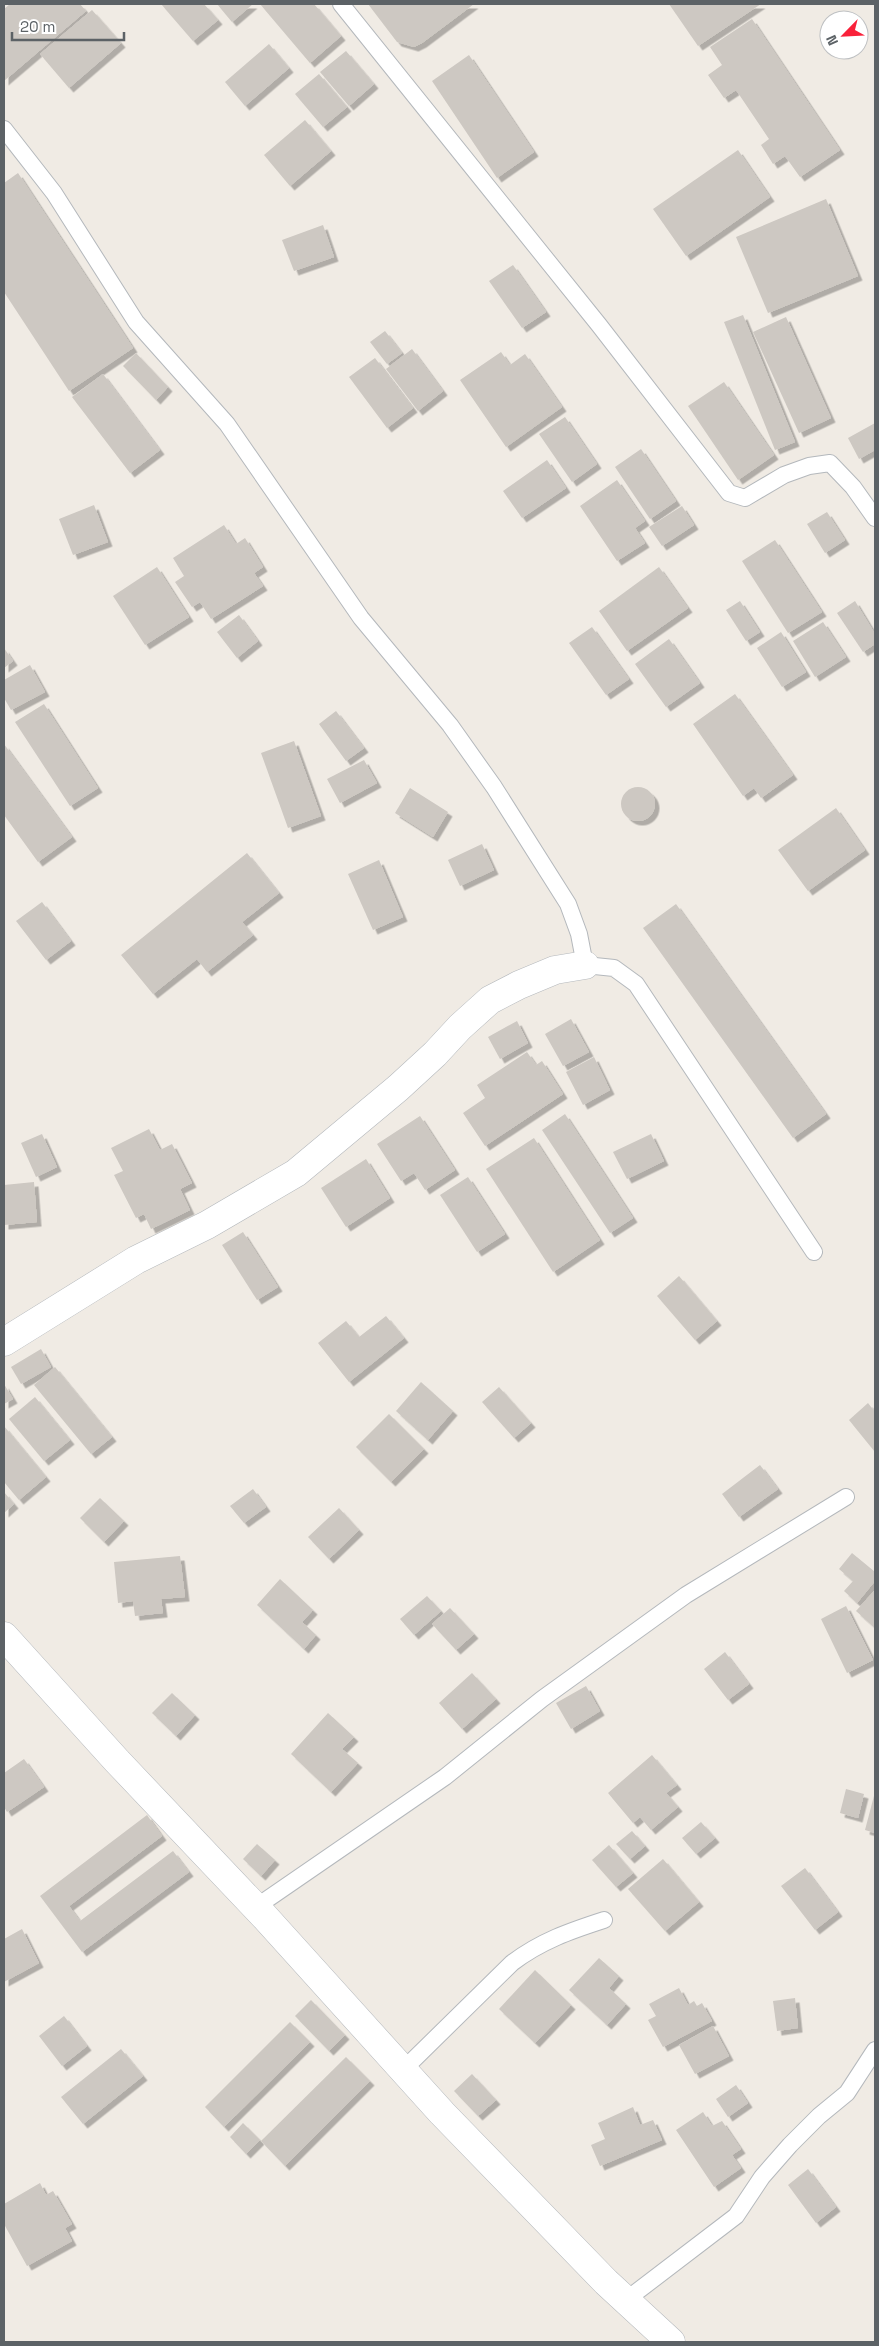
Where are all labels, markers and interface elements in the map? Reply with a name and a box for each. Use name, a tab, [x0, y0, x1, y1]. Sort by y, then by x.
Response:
scale bar	[12, 10, 125, 42]
north arrow	[819, 10, 869, 60]
text: 20 m	[20, 17, 55, 36]
text: N	[822, 32, 842, 48]

